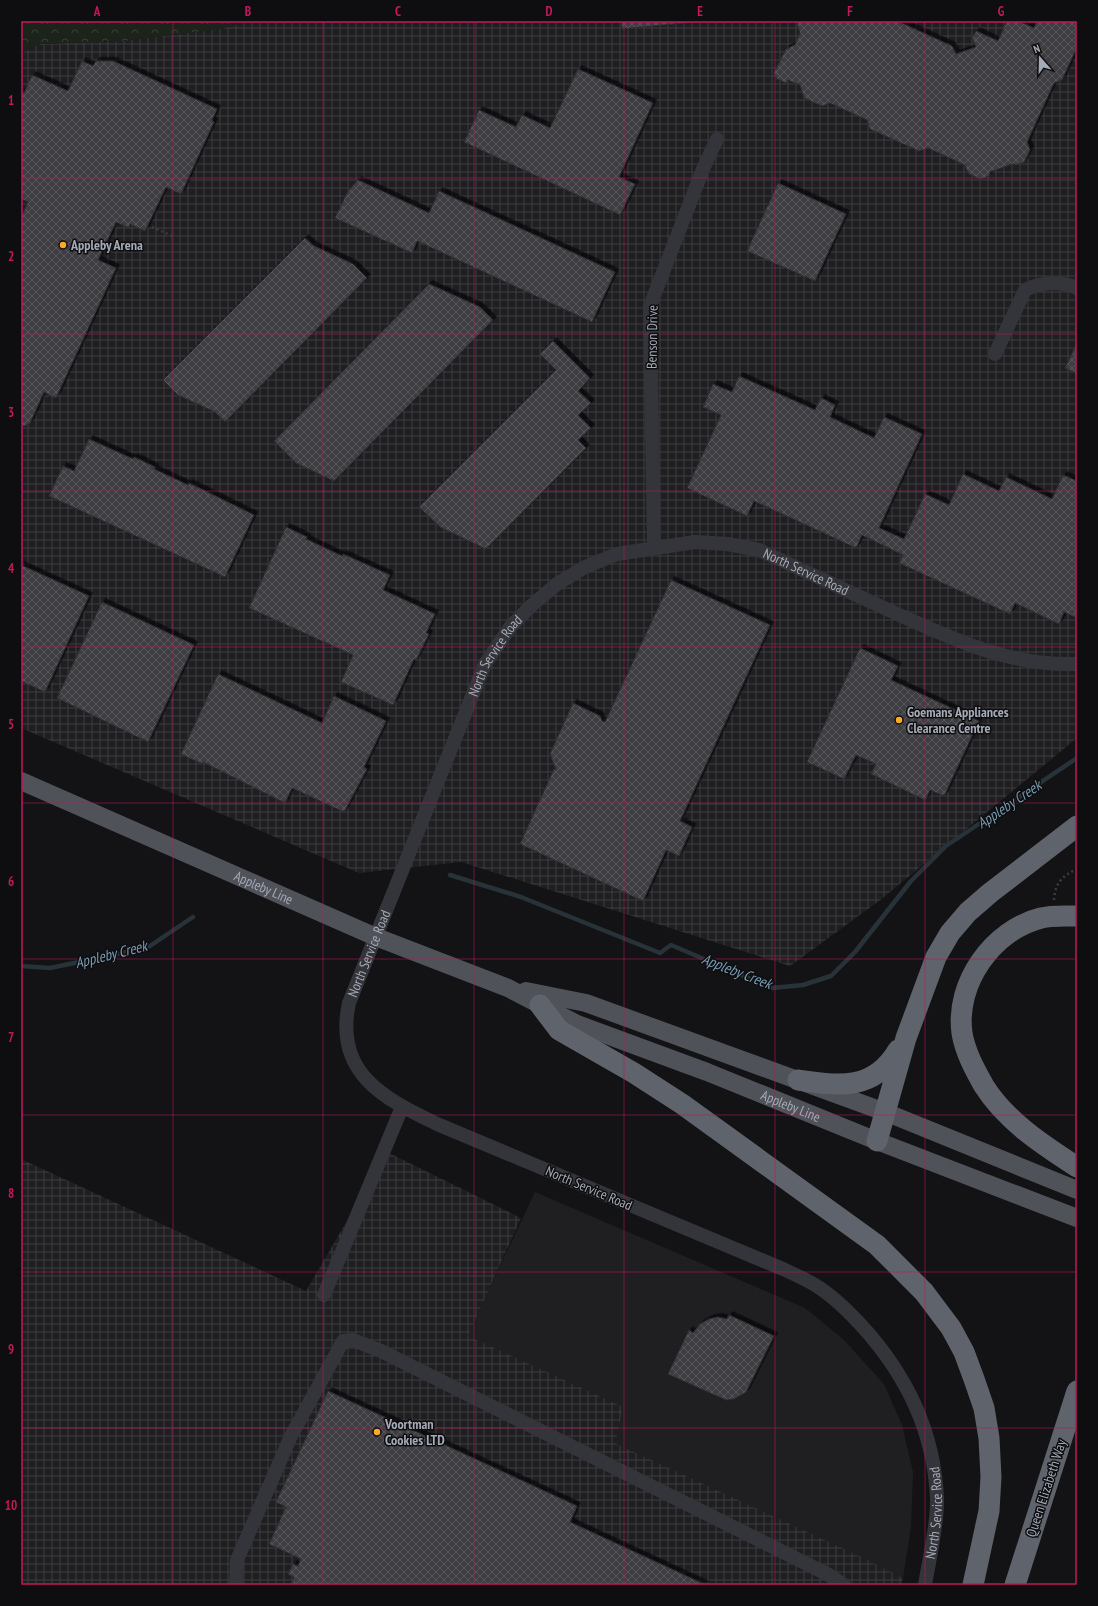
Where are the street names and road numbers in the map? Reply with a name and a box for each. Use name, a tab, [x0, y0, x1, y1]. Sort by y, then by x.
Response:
street label: Benson Drive	[642, 305, 662, 369]
street label: North Service Road	[760, 544, 852, 599]
street label: North Service Road	[464, 611, 526, 699]
street label: Appleby Line	[231, 867, 296, 908]
street label: North Service Road	[343, 907, 394, 1000]
street label: Appleby Line	[758, 1086, 823, 1126]
street label: North Service Road	[543, 1162, 635, 1214]
street label: Queen Elizabeth Way	[1022, 1436, 1070, 1539]
street label: North Service Road	[921, 1466, 946, 1560]

